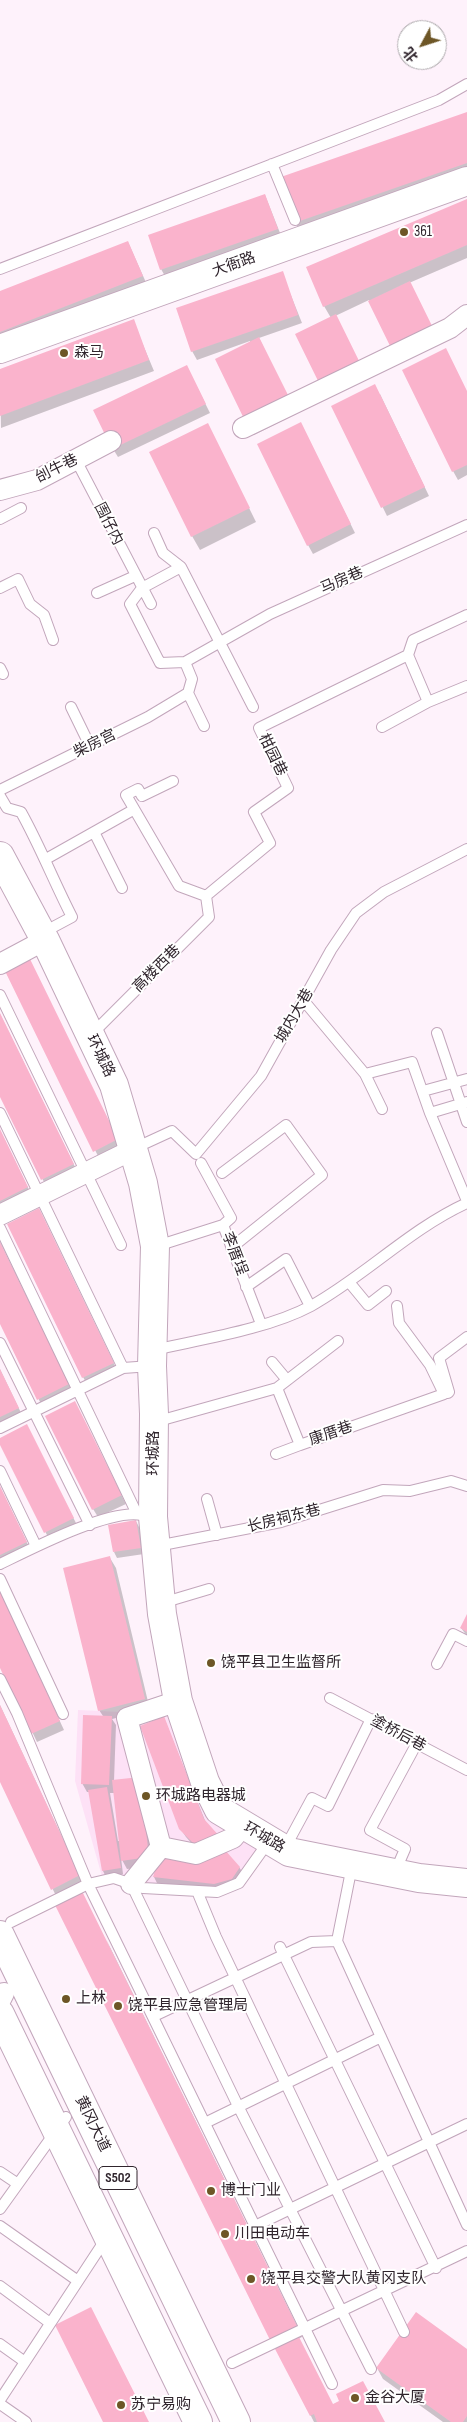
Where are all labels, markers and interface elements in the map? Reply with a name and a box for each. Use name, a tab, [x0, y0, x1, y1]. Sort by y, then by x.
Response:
north arrow	[397, 20, 447, 70]
text: 北	[400, 43, 422, 65]
place label: 361	[414, 223, 432, 241]
marker: 361	[398, 226, 410, 238]
street label: 大衙路	[210, 249, 258, 281]
place label: 森马	[74, 344, 104, 362]
marker: 森马	[58, 347, 70, 359]
street label: 刣牛巷	[33, 451, 81, 487]
street label: 围仔内	[90, 500, 126, 548]
street label: 马房巷	[318, 564, 366, 598]
street label: 柴房宫	[71, 726, 119, 762]
street label: 柑园巷	[254, 731, 290, 779]
street label: 高楼西巷	[129, 941, 185, 997]
street label: 城内大巷	[272, 986, 318, 1046]
street label: 环城路	[82, 1032, 118, 1080]
street label: 李厝埕	[218, 1230, 250, 1278]
street label: 康厝巷	[307, 1418, 355, 1450]
street label: 环城路	[145, 1431, 163, 1475]
street label: 长房祠东巷	[245, 1501, 323, 1537]
place label: 饶平县卫生监督所	[221, 1654, 341, 1672]
marker: 饶平县卫生监督所	[205, 1657, 217, 1669]
street label: 塗桥后巷	[367, 1712, 429, 1756]
place label: 环城路电器城	[156, 1787, 246, 1805]
marker: 环城路电器城	[140, 1790, 152, 1802]
street label: 环城路	[240, 1819, 288, 1857]
place label: 上林	[76, 1990, 106, 2008]
marker: 上林	[60, 1993, 72, 2005]
place label: 饶平县应急管理局	[128, 1997, 248, 2015]
marker: 饶平县应急管理局	[112, 2000, 124, 2012]
street label: 黄冈大道	[71, 2093, 113, 2155]
road number: S502	[99, 2166, 137, 2190]
place label: 博士门业	[221, 2182, 281, 2200]
marker: 博士门业	[205, 2185, 217, 2197]
place label: 川田电动车	[235, 2225, 310, 2243]
marker: 川田电动车	[219, 2228, 231, 2240]
place label: 饶平县交警大队黄冈支队	[261, 2270, 426, 2288]
marker: 饶平县交警大队黄冈支队	[245, 2273, 257, 2285]
place label: 金谷大厦	[365, 2389, 425, 2407]
marker: 金谷大厦	[349, 2392, 361, 2404]
place label: 苏宁易购	[131, 2396, 191, 2414]
marker: 苏宁易购	[115, 2399, 127, 2411]

